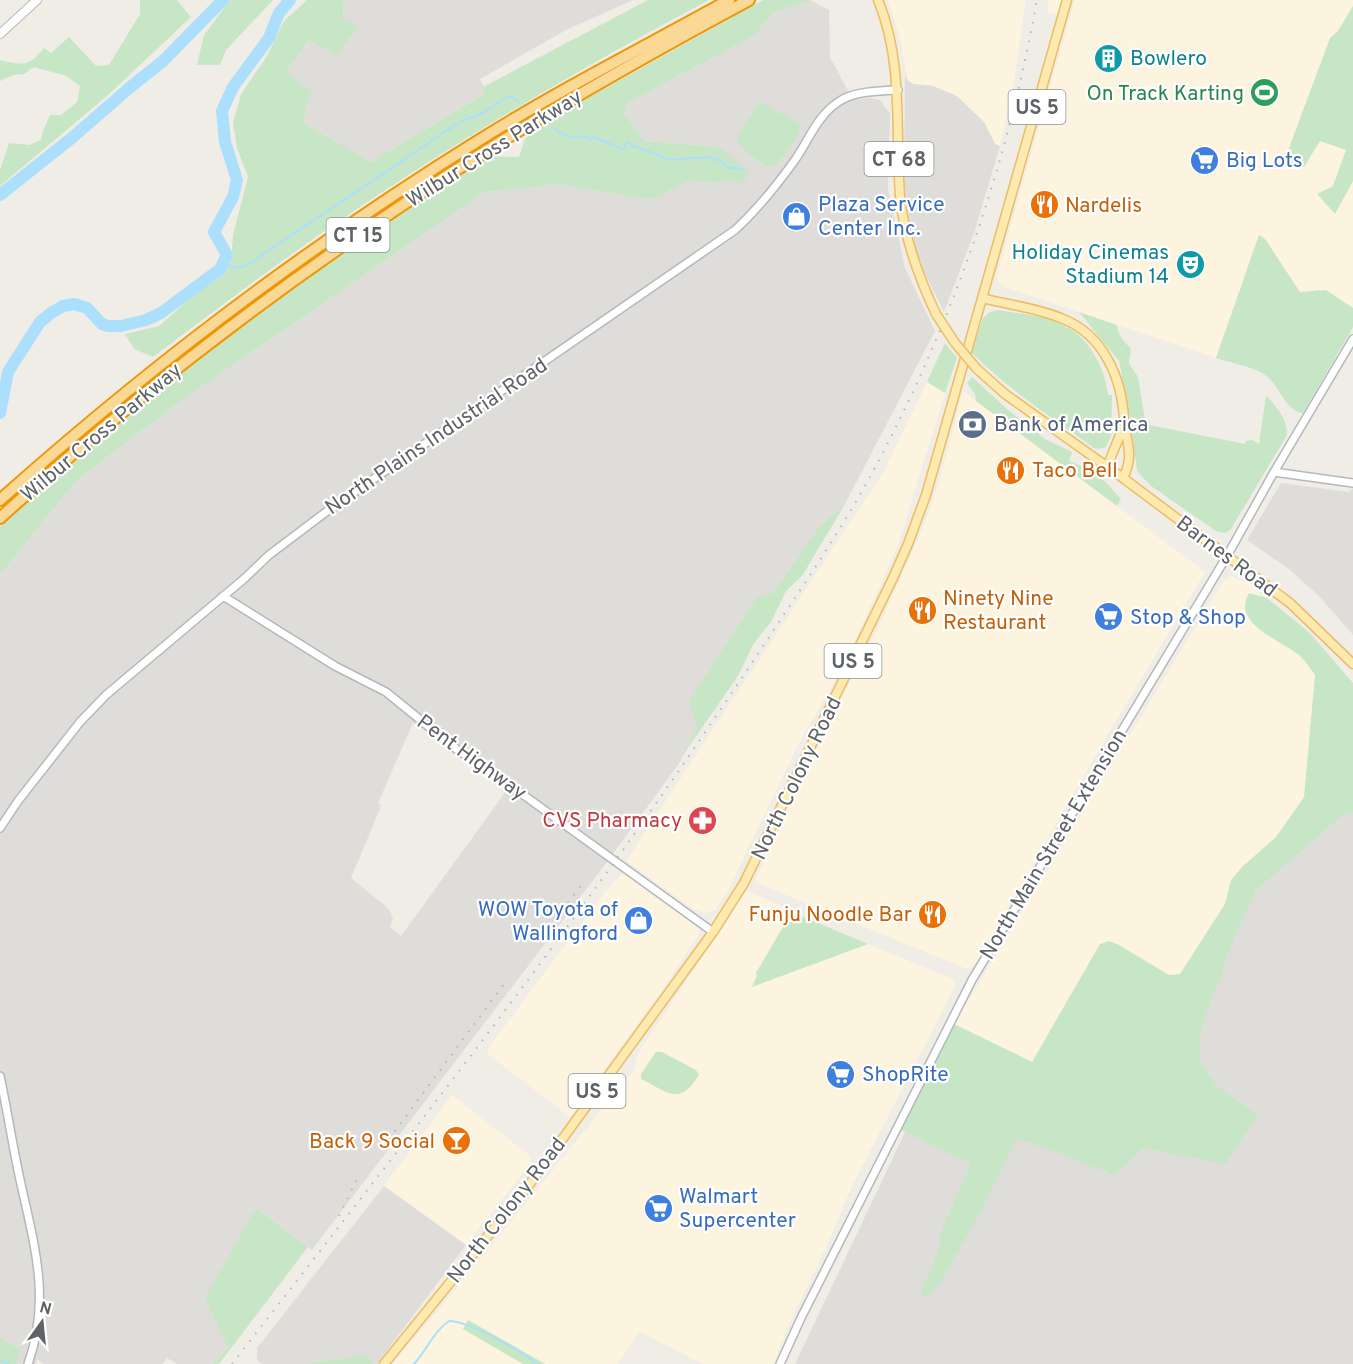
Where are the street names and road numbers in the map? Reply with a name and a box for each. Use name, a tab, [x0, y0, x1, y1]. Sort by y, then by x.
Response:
street label: Wilbur Cross Parkway	[402, 84, 588, 214]
road number: US 5	[1008, 90, 1066, 124]
road number: CT 68	[864, 142, 934, 176]
road number: CT 15	[326, 218, 389, 252]
street label: North Plains Industrial Road	[320, 353, 553, 522]
street label: Wilbur Cross Parkway	[16, 358, 188, 509]
street label: Barnes Road	[1170, 510, 1282, 604]
road number: US 5	[824, 644, 882, 678]
street label: North Colony Road	[746, 693, 849, 865]
street label: Pent Highway	[411, 709, 531, 807]
street label: North Main Street Extension	[975, 725, 1134, 965]
road number: US 5	[568, 1074, 626, 1108]
street label: North Colony Road	[442, 1132, 573, 1289]

